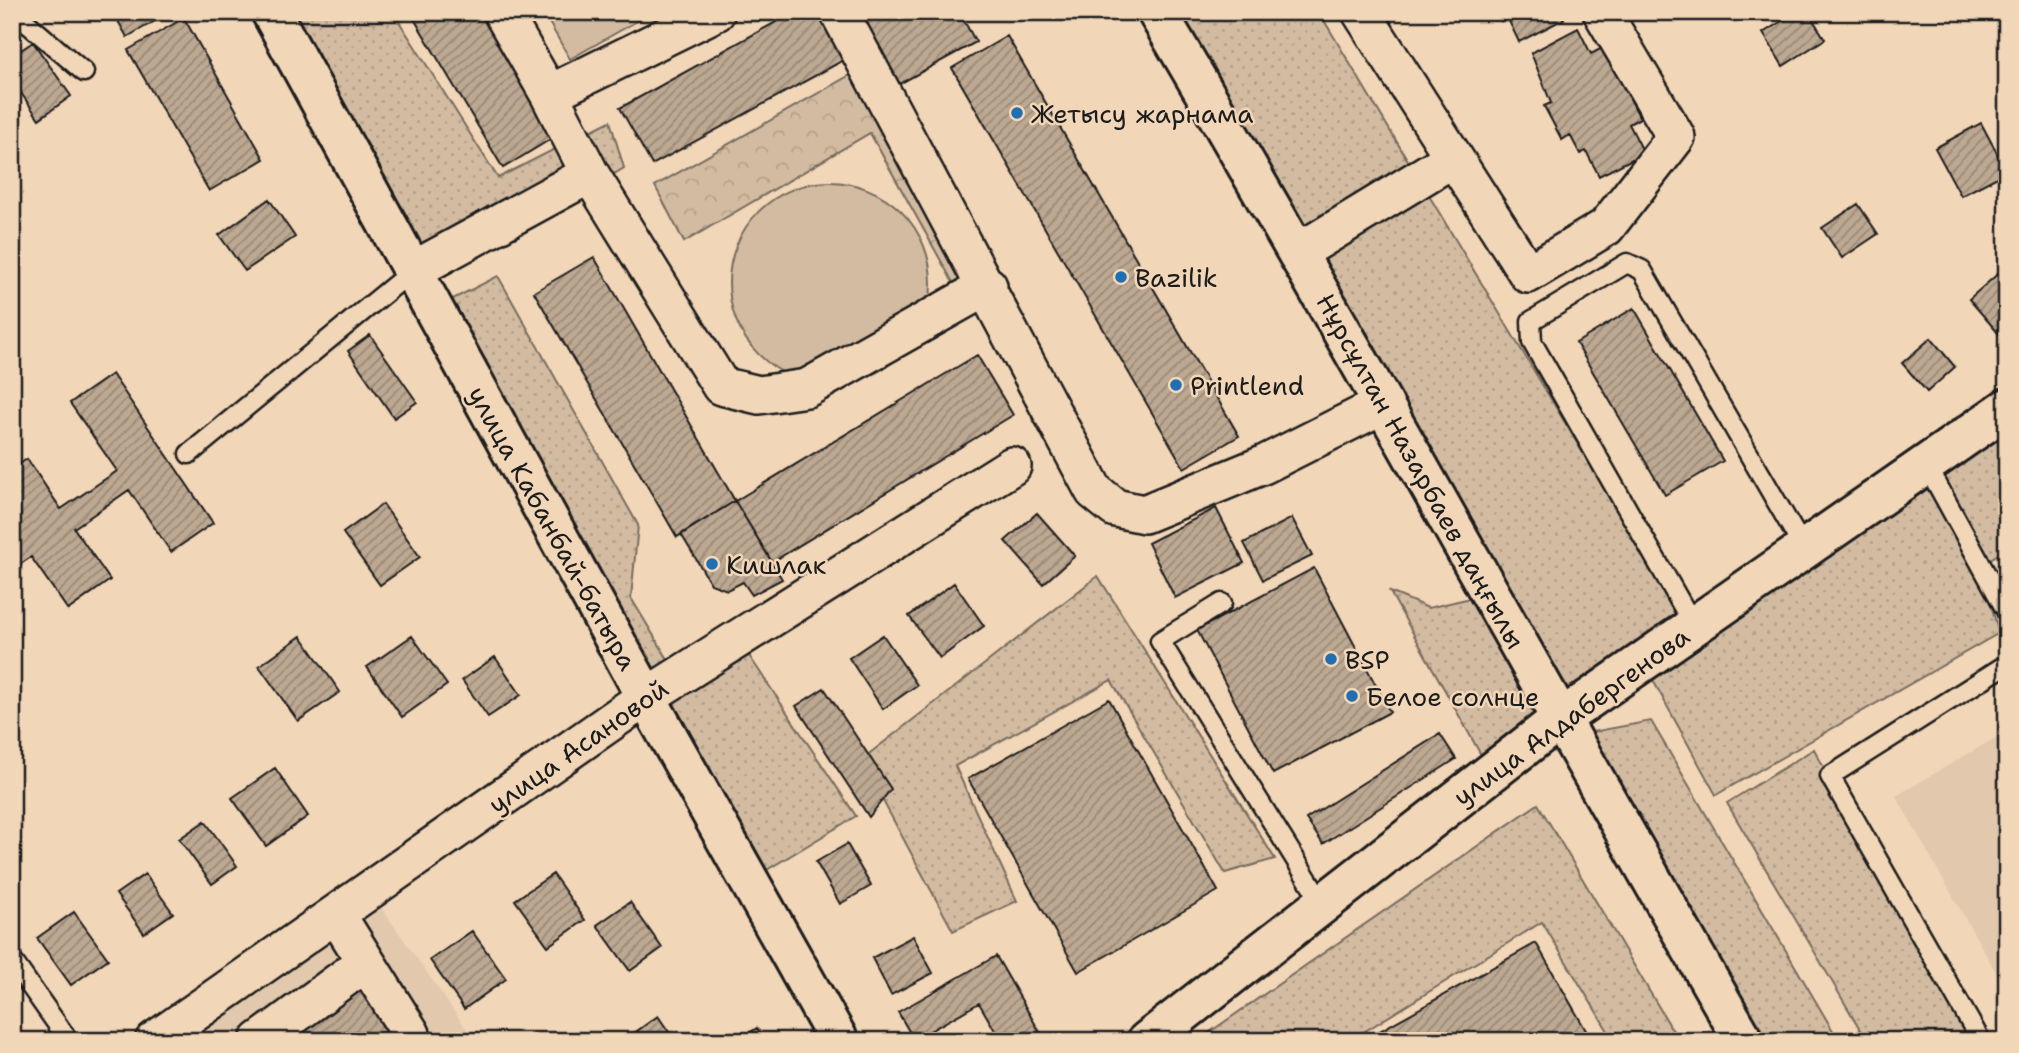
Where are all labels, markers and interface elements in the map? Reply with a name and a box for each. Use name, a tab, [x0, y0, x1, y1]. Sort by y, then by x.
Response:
place label: Жетысу жарнама	[1031, 96, 1253, 131]
marker: Жетысу жарнама	[1009, 105, 1025, 121]
place label: Bazilik	[1135, 260, 1218, 295]
marker: Bazilik	[1113, 269, 1129, 285]
street label: Нұрсұлтан Назарбаев даңғылы	[1308, 287, 1534, 655]
place label: Printlend	[1190, 368, 1304, 403]
marker: Printlend	[1168, 377, 1184, 393]
street label: улица Кабанбай-батыра	[460, 380, 646, 676]
place label: Кишлак	[726, 547, 826, 582]
marker: Кишлак	[704, 556, 720, 572]
street label: улица Алдабергенова	[1446, 618, 1696, 814]
place label: BSP	[1345, 642, 1390, 677]
marker: BSP	[1323, 651, 1339, 667]
street label: улица Асановой	[481, 671, 675, 821]
place label: Белое солнце	[1366, 679, 1539, 714]
marker: Белое солнце	[1344, 688, 1360, 704]

